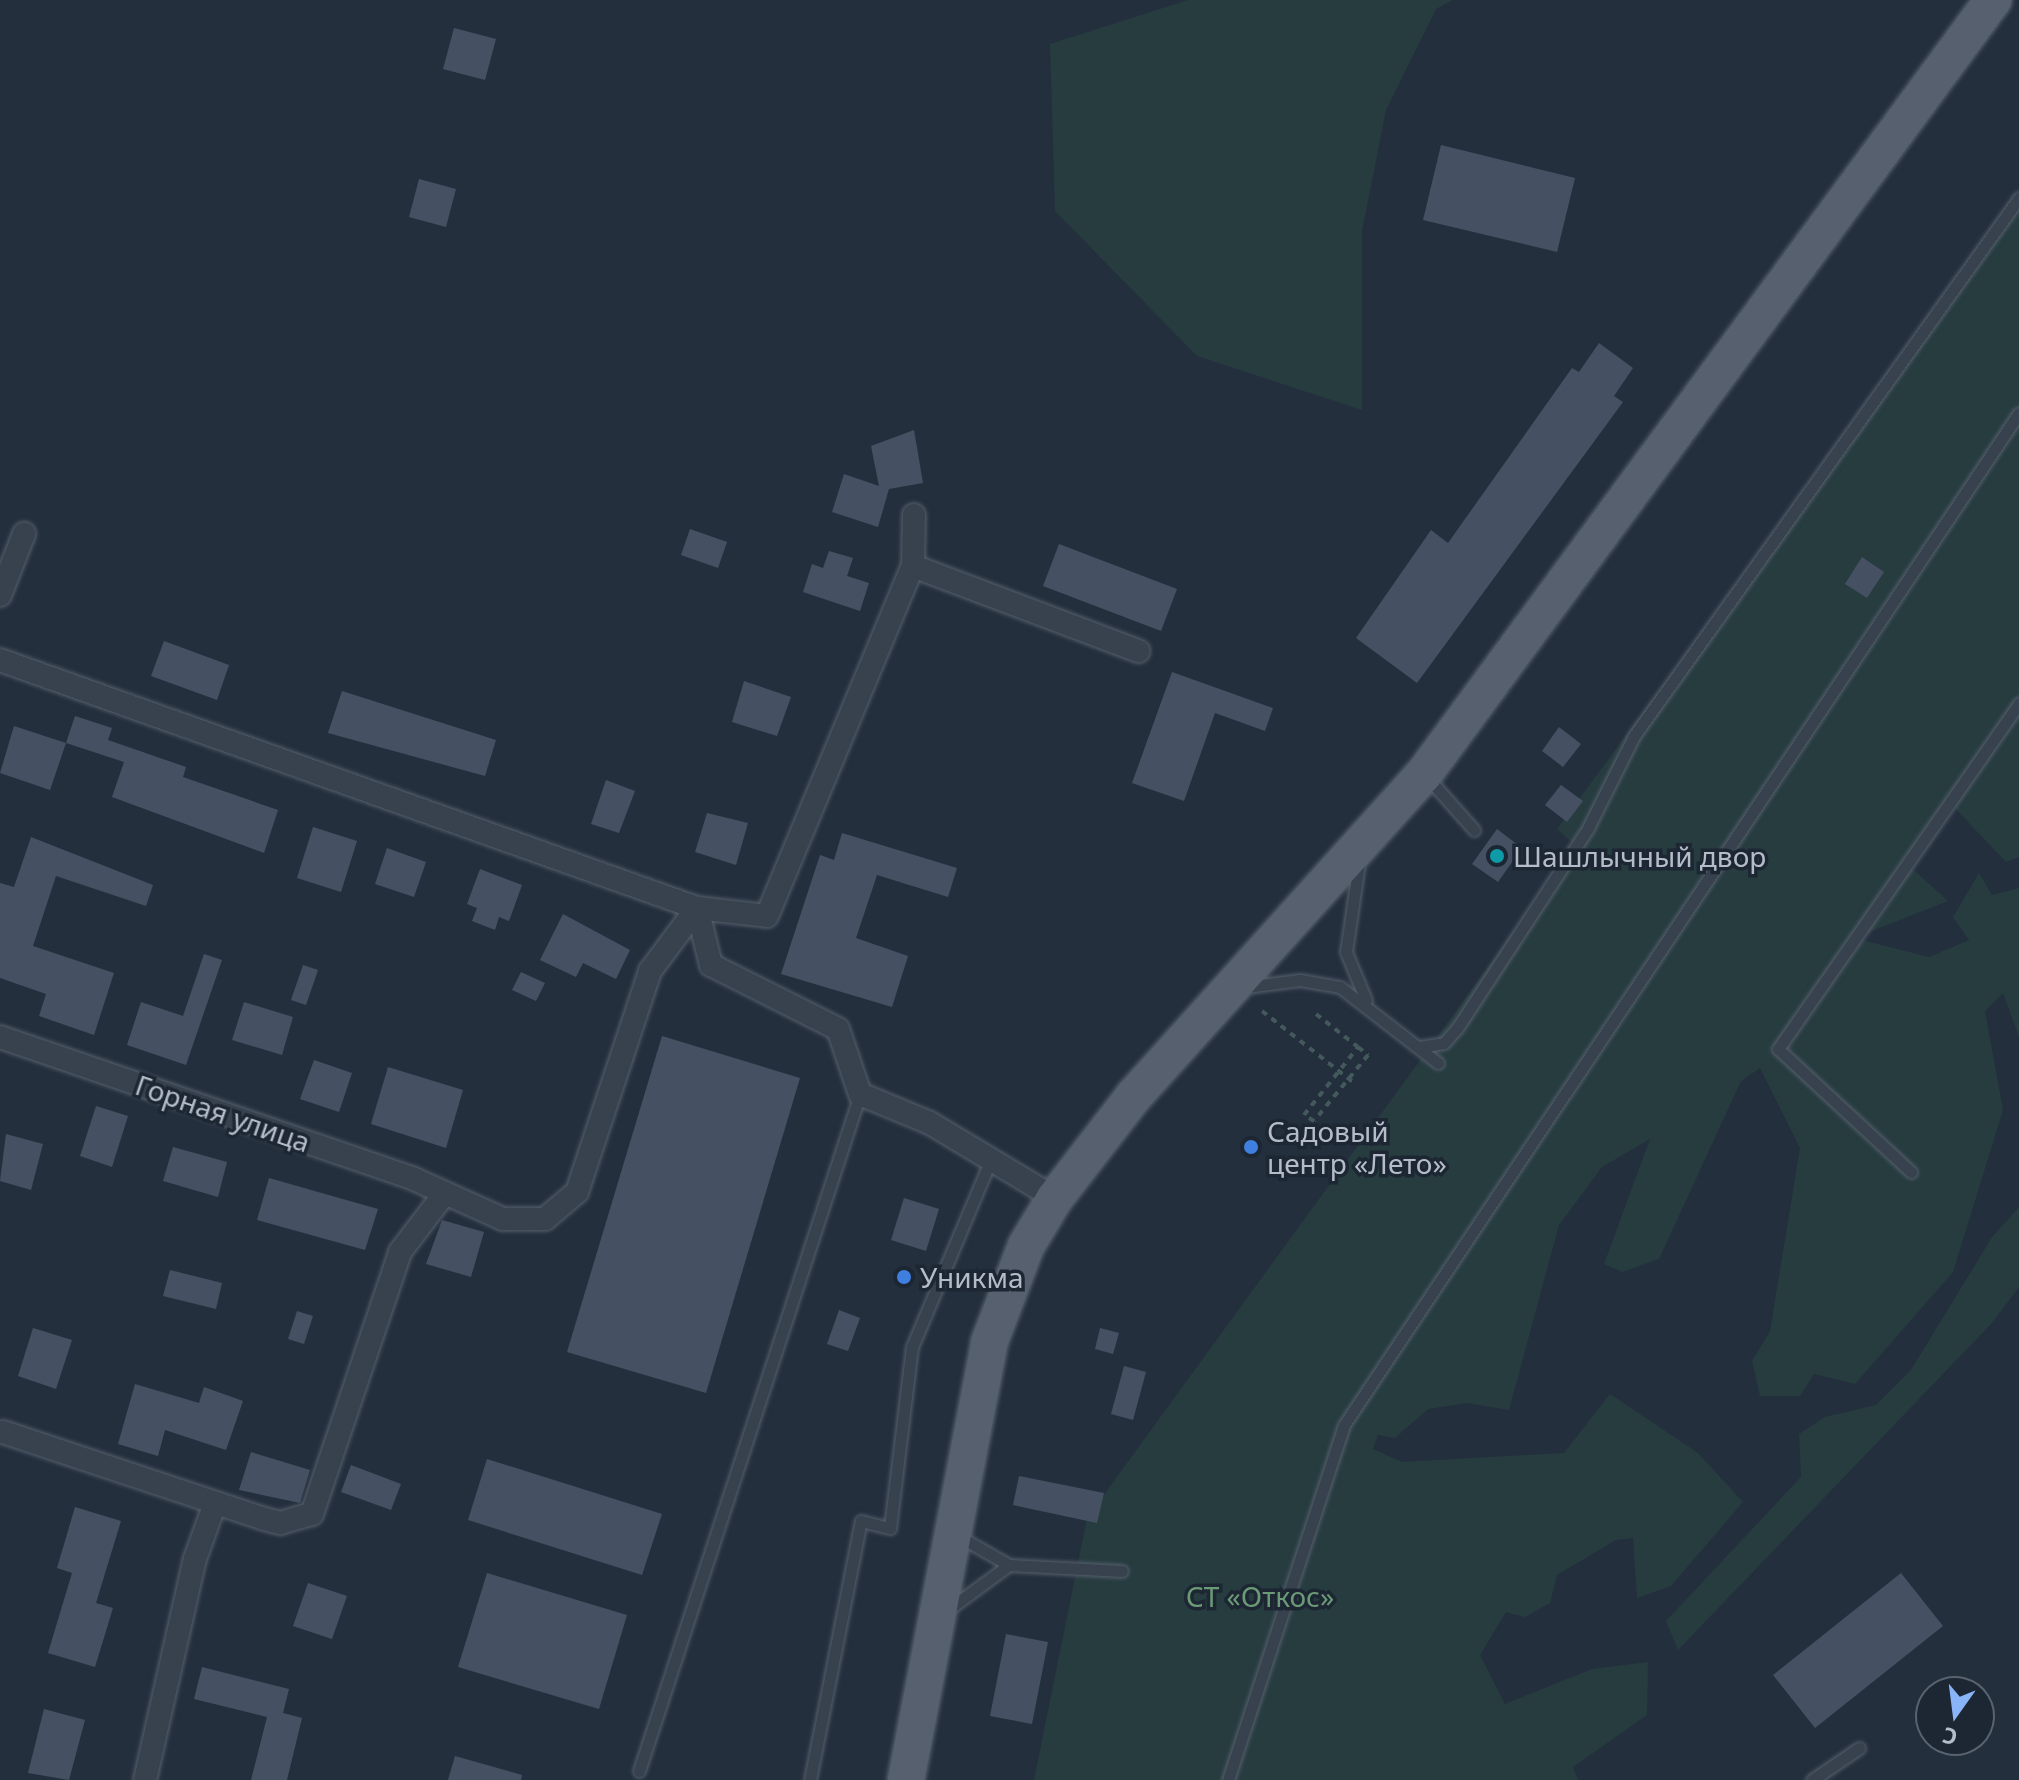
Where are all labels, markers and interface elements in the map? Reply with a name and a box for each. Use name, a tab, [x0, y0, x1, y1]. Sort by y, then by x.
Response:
place label: Шашлычный двор	[1513, 839, 1766, 873]
marker: Шашлычный двор	[1488, 847, 1506, 865]
street label: Горная улица	[131, 1067, 315, 1159]
place label: Садовый центр «Лето»	[1267, 1114, 1447, 1180]
marker: Садовый центр «Лето»	[1242, 1138, 1260, 1156]
place label: Уникма	[920, 1260, 1023, 1294]
marker: Уникма	[895, 1268, 913, 1286]
park label: СТ «Откос»	[1186, 1579, 1334, 1613]
north arrow	[1915, 1676, 1995, 1756]
text: С	[1939, 1721, 1960, 1754]

